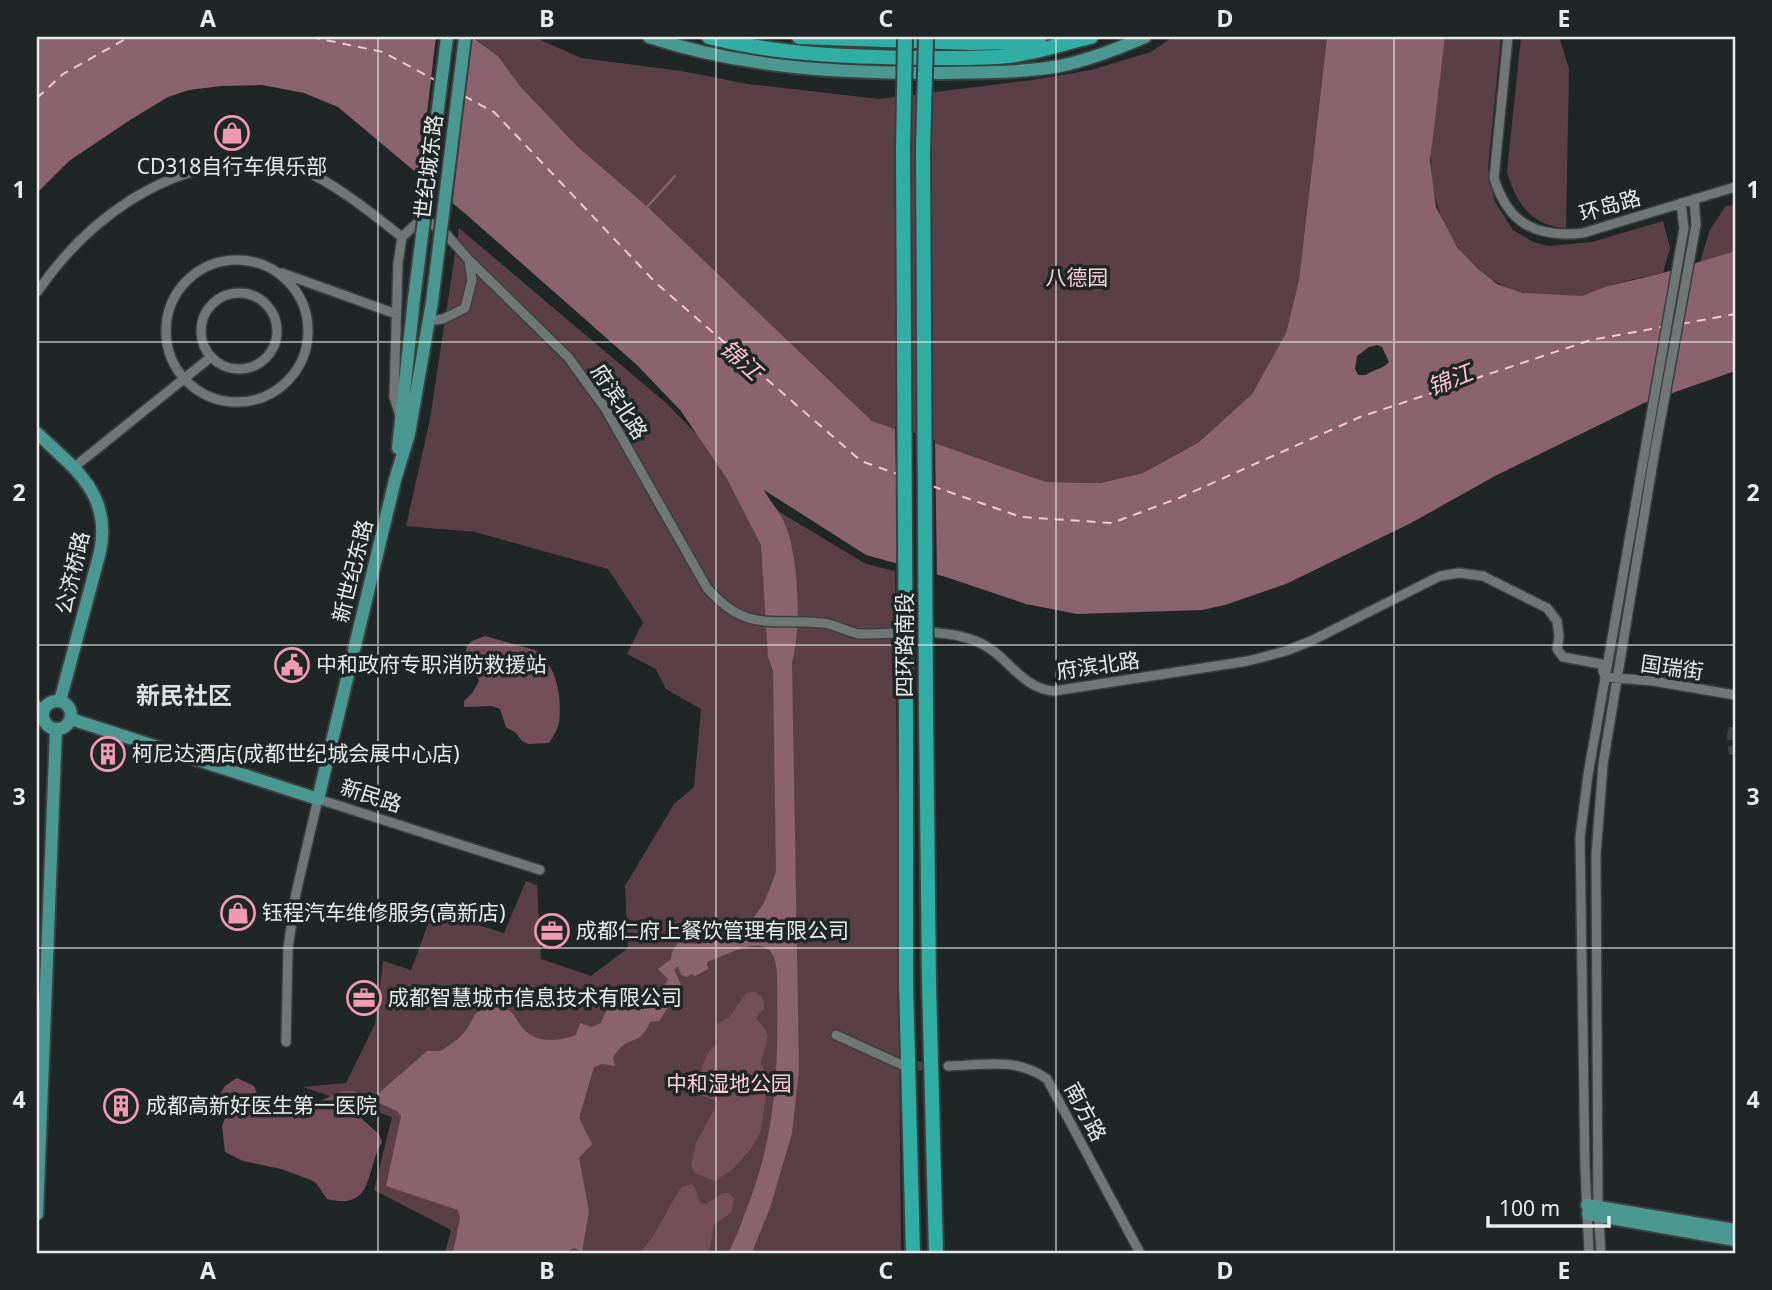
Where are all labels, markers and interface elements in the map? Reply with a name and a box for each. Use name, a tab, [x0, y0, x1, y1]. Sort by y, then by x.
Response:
text: A	[200, 2, 216, 34]
text: B	[539, 2, 555, 34]
text: C	[879, 2, 894, 34]
text: D	[1217, 2, 1233, 34]
text: E	[1558, 2, 1570, 34]
street label: 世纪城东路	[408, 113, 448, 221]
shop icon: CD318自行车俱乐部	[213, 114, 251, 152]
place label: CD318自行车俱乐部	[137, 152, 327, 180]
text: 1	[12, 173, 26, 205]
text: 1	[1746, 173, 1760, 205]
street label: 环岛路	[1576, 183, 1644, 227]
park label: 八德园	[1046, 263, 1109, 291]
water label: 锦江	[714, 332, 772, 389]
water label: 锦江	[1422, 354, 1480, 403]
street label: 府滨北路	[585, 359, 654, 444]
text: 2	[12, 476, 26, 508]
text: 2	[1746, 476, 1760, 508]
street label: 新世纪东路	[326, 516, 378, 625]
street label: 公济桥路	[49, 529, 95, 617]
street label: 四环路南段	[890, 593, 918, 698]
street label: 府滨北路	[1054, 645, 1141, 685]
public building icon: 中和政府专职消防救援站	[273, 646, 311, 684]
street label: 国瑞街	[1639, 649, 1705, 685]
place label: 中和政府专职消防救援站	[316, 650, 547, 678]
district label: 新民社区	[136, 678, 232, 711]
building icon: 柯尼达酒店(成都世纪城会展中心店)	[89, 735, 127, 773]
place label: 柯尼达酒店(成都世纪城会展中心店)	[132, 739, 460, 767]
street label: 新民路	[337, 772, 406, 818]
text: 3	[12, 780, 26, 812]
text: 3	[1746, 780, 1760, 812]
shop icon: 钰程汽车维修服务(高新店)	[219, 894, 257, 932]
place label: 钰程汽车维修服务(高新店)	[262, 898, 506, 926]
office icon: 成都仁府上餐饮管理有限公司	[533, 912, 571, 950]
place label: 成都仁府上餐饮管理有限公司	[576, 916, 849, 944]
office icon: 成都智慧城市信息技术有限公司	[345, 979, 383, 1017]
place label: 成都智慧城市信息技术有限公司	[388, 983, 682, 1011]
park label: 中和湿地公园	[666, 1069, 792, 1097]
street label: 南方路	[1059, 1077, 1113, 1146]
text: 4	[12, 1083, 26, 1115]
text: 4	[1746, 1083, 1760, 1115]
building icon: 成都高新好医生第一医院	[102, 1087, 140, 1125]
place label: 成都高新好医生第一医院	[146, 1091, 377, 1119]
scale bar	[1488, 1185, 1609, 1229]
text: 100 m	[1499, 1194, 1560, 1222]
text: A	[200, 1254, 216, 1286]
text: B	[539, 1254, 555, 1286]
text: C	[879, 1254, 894, 1286]
text: D	[1217, 1254, 1233, 1286]
text: E	[1558, 1254, 1570, 1286]

